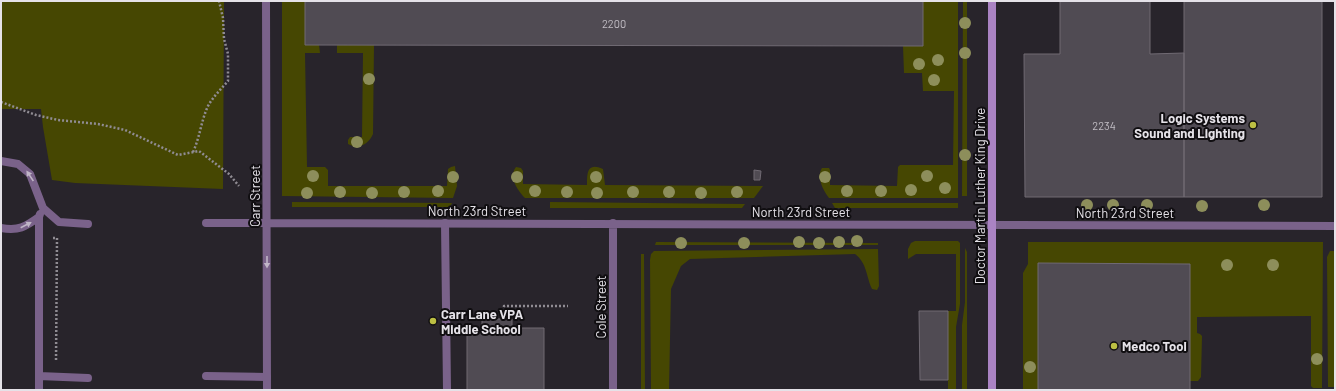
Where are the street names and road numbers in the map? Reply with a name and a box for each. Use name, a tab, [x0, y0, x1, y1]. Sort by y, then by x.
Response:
street label: Doctor Martin Luther King Drive	[972, 108, 988, 284]
street label: Carr Street	[247, 165, 263, 227]
street label: North 23rd Street	[428, 203, 526, 219]
street label: North 23rd Street	[752, 204, 850, 220]
street label: North 23rd Street	[1076, 205, 1174, 221]
street label: Cole Street	[593, 276, 609, 338]

